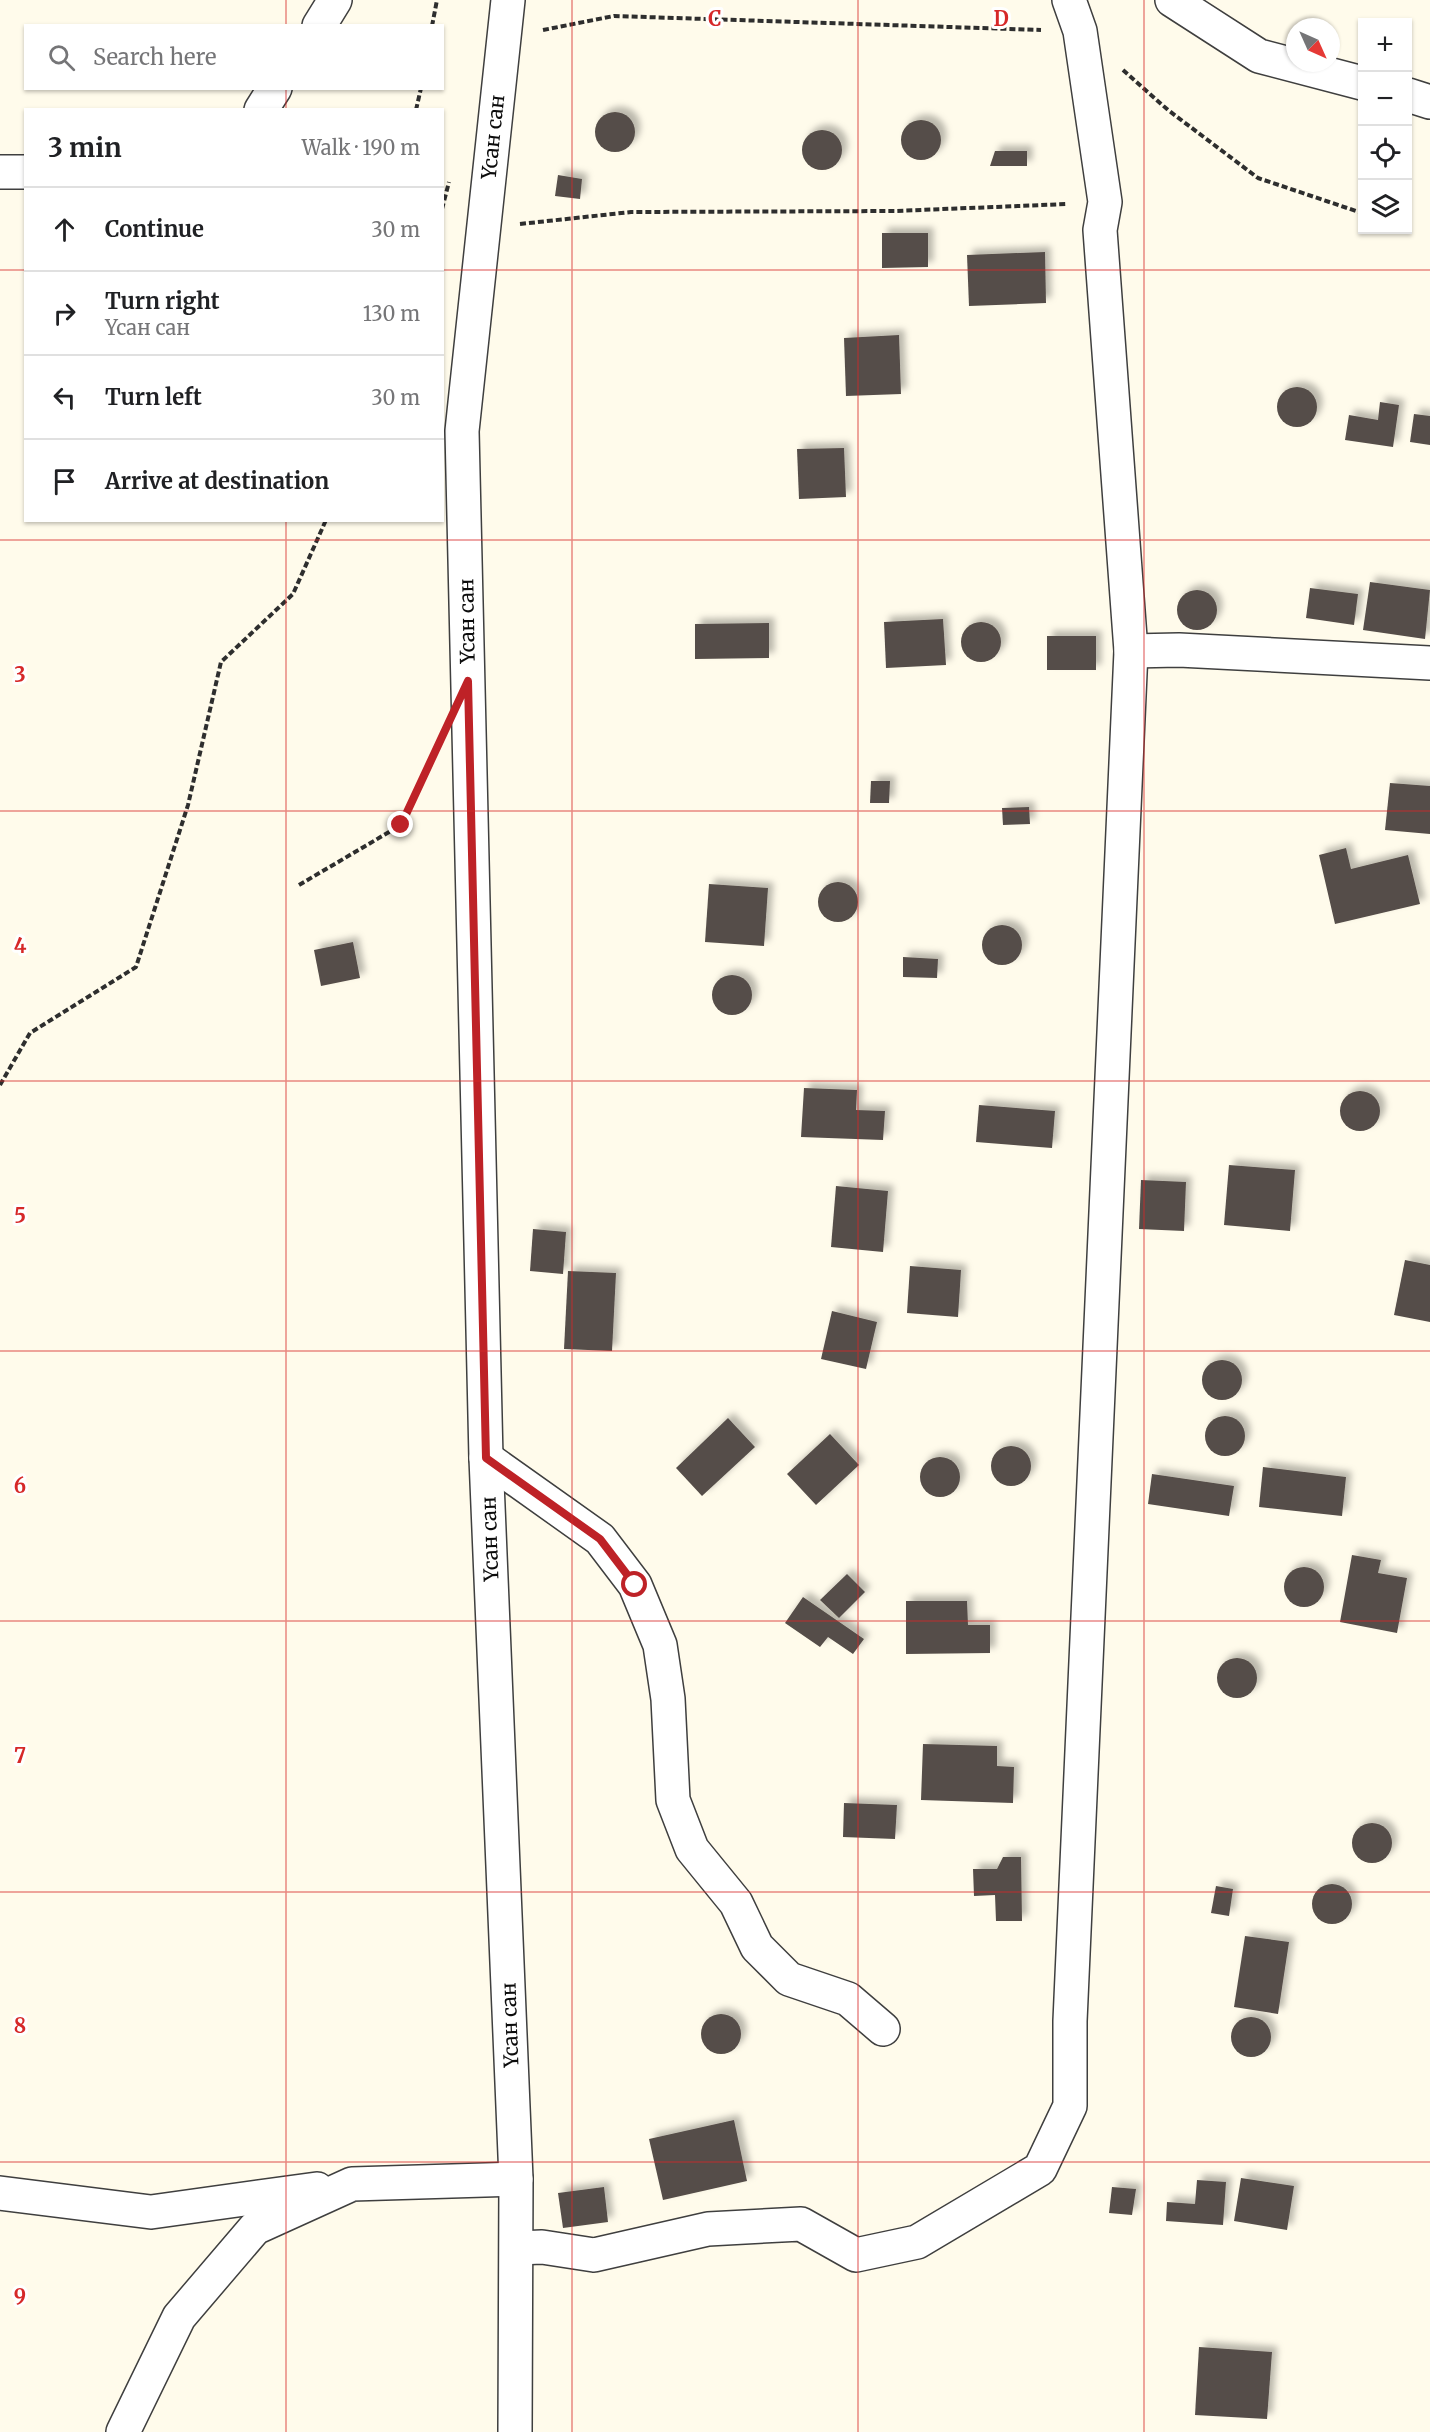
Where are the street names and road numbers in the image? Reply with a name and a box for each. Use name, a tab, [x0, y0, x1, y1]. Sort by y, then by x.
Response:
street label: Үсан сан	[476, 93, 509, 182]
street label: Үсан сан	[453, 578, 480, 665]
street label: Үсан сан	[476, 1496, 504, 1583]
street label: Үсан сан	[496, 1982, 524, 2069]

